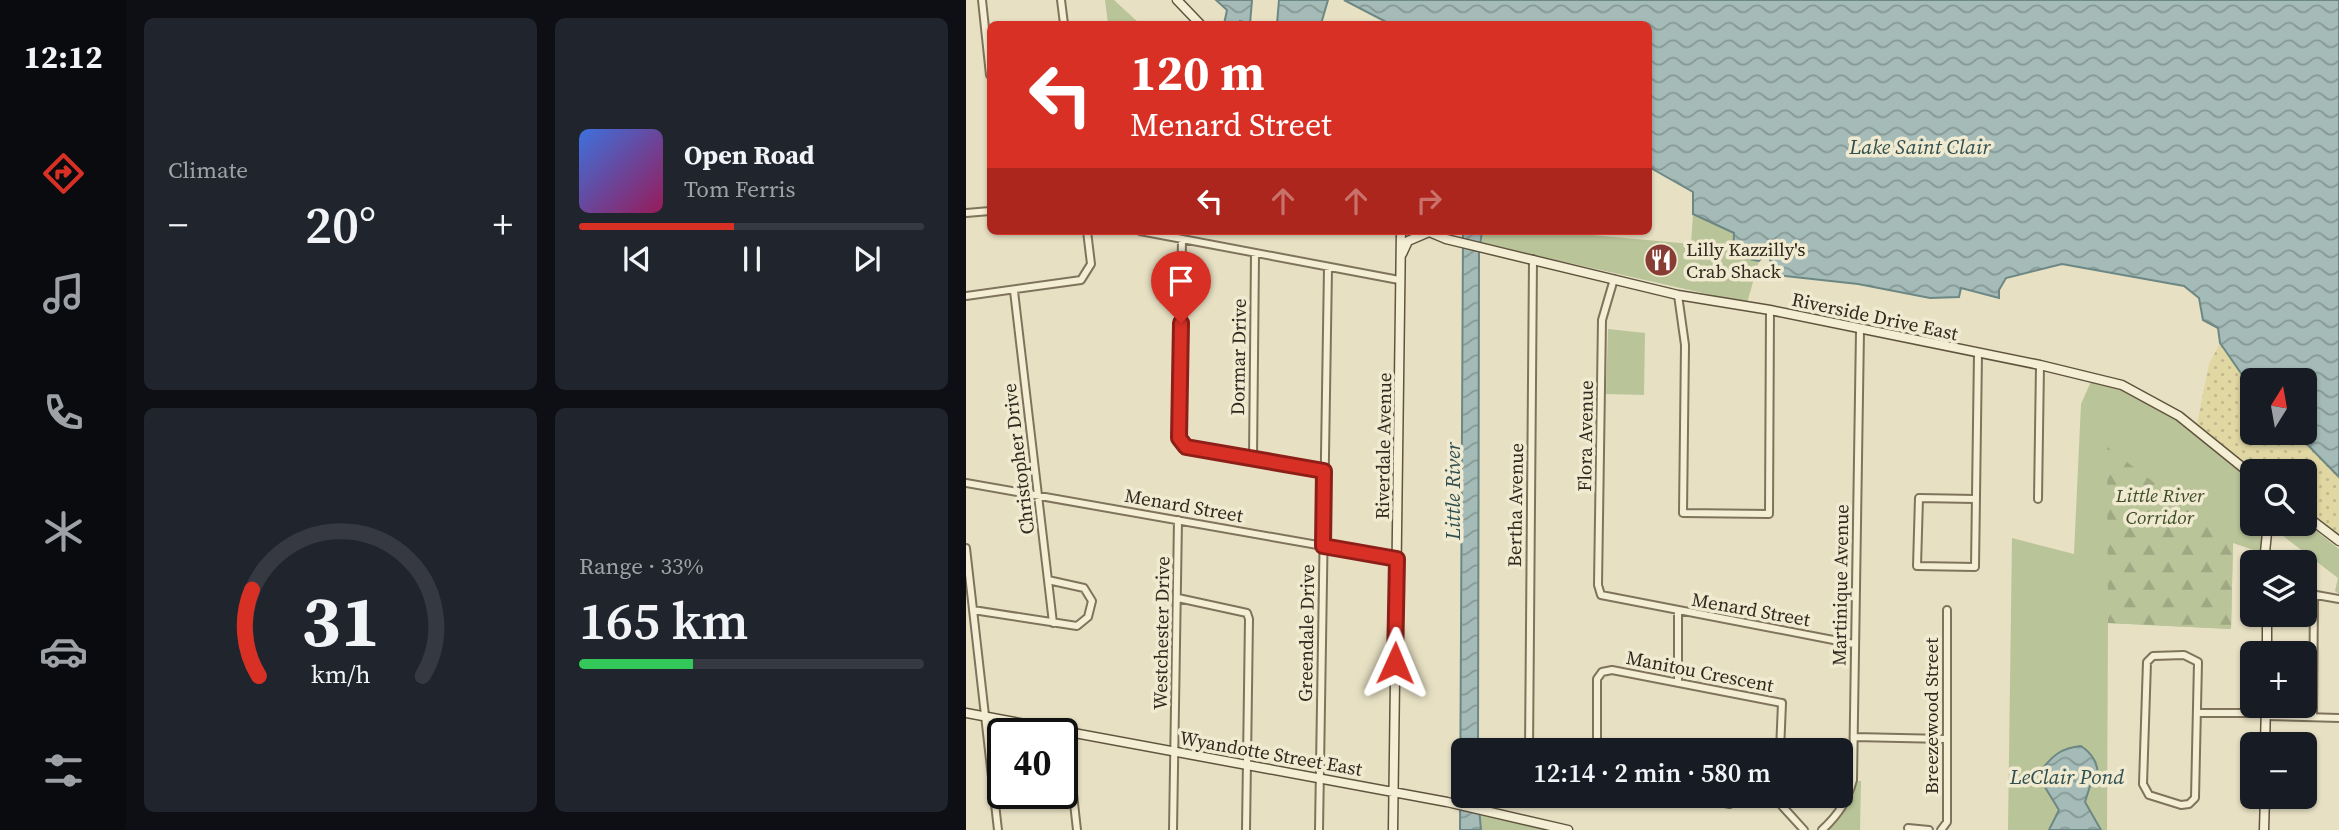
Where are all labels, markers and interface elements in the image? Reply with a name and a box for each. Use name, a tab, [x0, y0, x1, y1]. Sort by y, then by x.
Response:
text: 12:12	[24, 35, 102, 79]
text: 120 m	[1130, 39, 1265, 106]
icon: left	[1015, 49, 1106, 140]
text: Menard Street	[1130, 103, 1332, 147]
water label: Lake Saint Clair	[1848, 132, 1991, 161]
text: Open Road	[684, 137, 815, 173]
icon: directions	[39, 149, 88, 198]
text: Climate	[168, 154, 248, 186]
text: Tom Ferris	[684, 173, 795, 205]
icon: left	[1191, 182, 1229, 220]
icon: ahead	[1264, 182, 1302, 220]
icon: ahead	[1337, 182, 1375, 220]
icon: right	[1410, 182, 1448, 220]
text: 20°	[305, 189, 376, 260]
text: −	[168, 199, 188, 251]
text: +	[493, 199, 513, 251]
place label: Lilly Kazzilly's Crab Shack	[1686, 236, 1805, 284]
icon: previous	[618, 240, 656, 278]
icon: pause	[733, 240, 771, 278]
icon: next	[848, 240, 886, 278]
restaurant icon: Lilly Kazzilly's Crab Shack	[1642, 241, 1680, 279]
pin	[1151, 251, 1211, 323]
icon: arrive	[1162, 262, 1200, 300]
icon: music	[39, 269, 88, 318]
street label: Riverside Drive East	[1790, 286, 1961, 346]
street label: Dormar Drive	[1224, 298, 1252, 416]
north arrow	[2240, 368, 2317, 444]
map controls	[2240, 368, 2317, 809]
street label: Riverdale Avenue	[1369, 372, 1397, 520]
street label: Flora Avenue	[1571, 380, 1599, 492]
street label: Christopher Drive	[996, 382, 1040, 536]
icon: phone	[39, 388, 88, 437]
water label: Little River	[1438, 441, 1467, 541]
street label: Bertha Avenue	[1501, 443, 1529, 567]
button: search	[2240, 459, 2317, 536]
street label: Menard Street	[1123, 482, 1246, 528]
park label: Little River Corridor	[2115, 482, 2206, 530]
street label: Martinique Avenue	[1826, 504, 1854, 666]
icon: climate	[39, 507, 88, 556]
text: Range · 33%	[579, 550, 704, 582]
button: layers	[2240, 550, 2317, 627]
street label: Westchester Drive	[1147, 556, 1175, 710]
street label: Greendale Drive	[1292, 564, 1320, 702]
text: 31	[301, 571, 380, 670]
text: 165 km	[579, 585, 748, 656]
street label: Menard Street	[1690, 586, 1813, 632]
position arrow	[1358, 626, 1432, 700]
icon: car	[39, 627, 88, 676]
street label: Breezewood Street	[1918, 637, 1944, 794]
button: +	[2240, 641, 2317, 718]
street label: Manitou Crescent	[1624, 644, 1777, 698]
text: km/h	[311, 657, 370, 691]
speed limit sign: 40	[987, 718, 1078, 809]
street label: Wyandotte Street East	[1178, 724, 1365, 782]
button: −	[2240, 732, 2317, 809]
icon: filters	[39, 746, 88, 795]
text: 12:14 · 2 min · 580 m	[1533, 755, 1771, 791]
water label: LeClair Pond	[2009, 762, 2124, 791]

